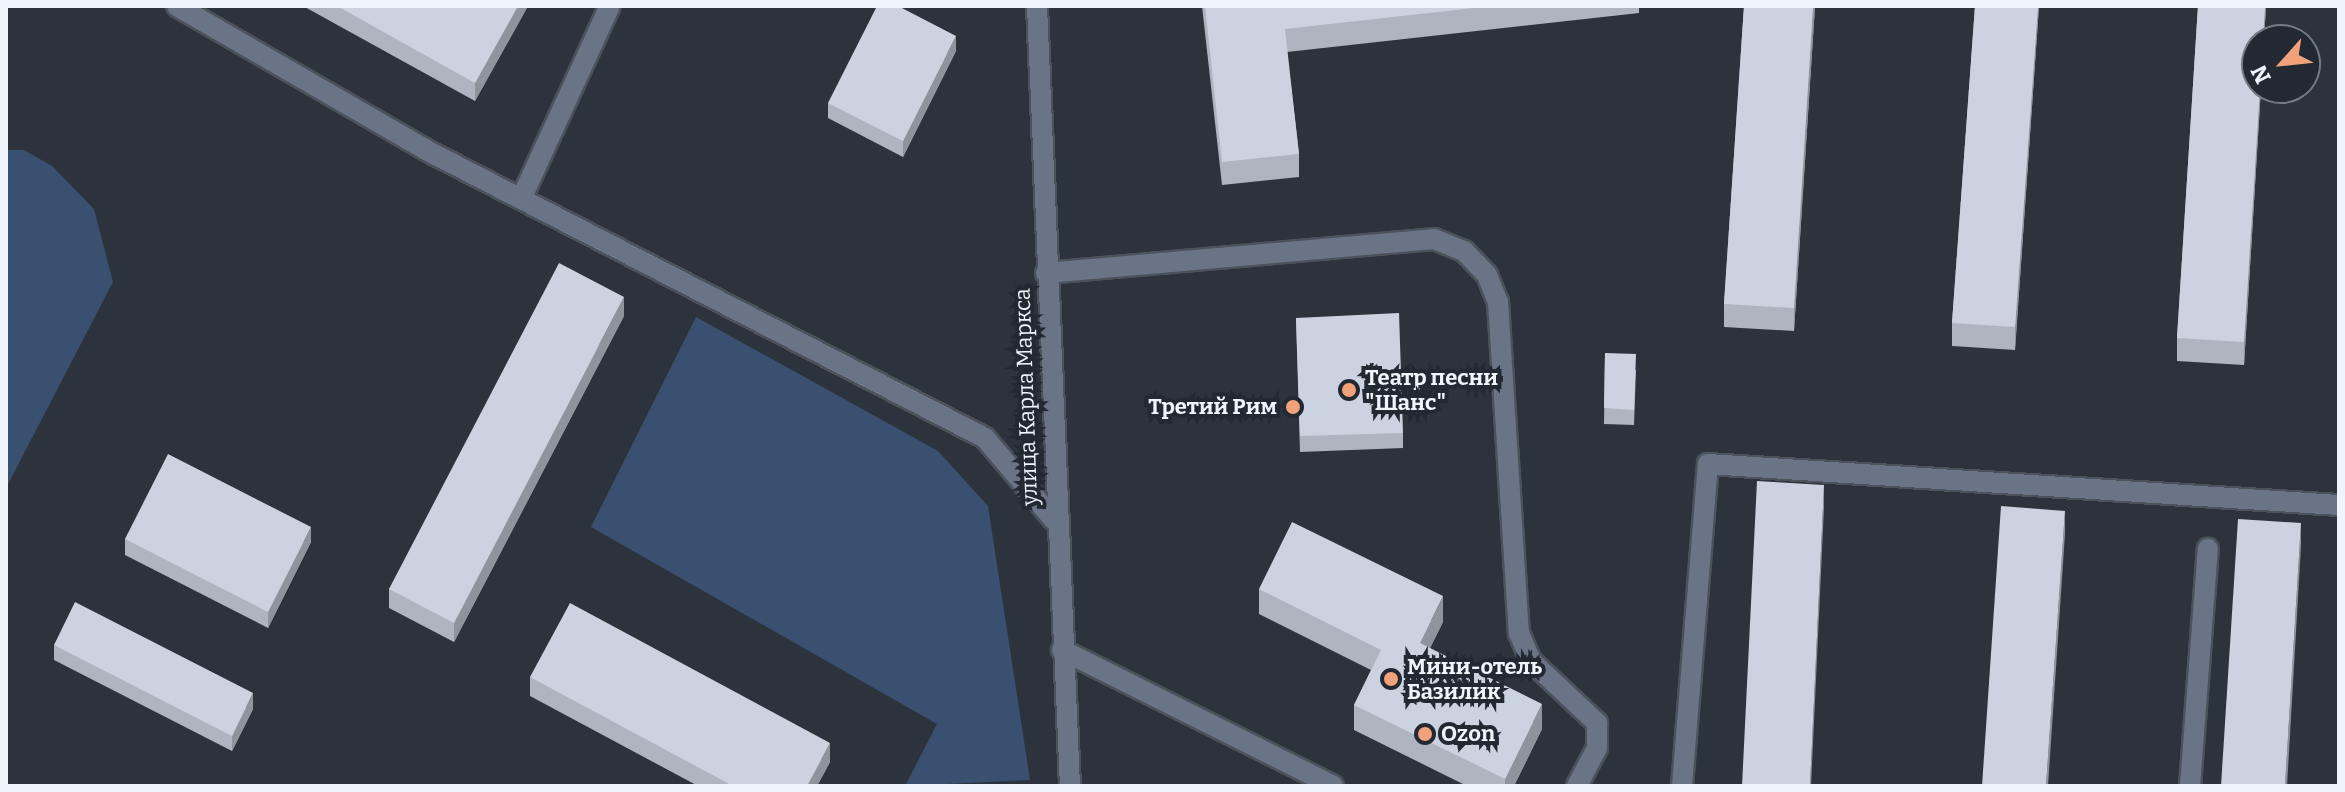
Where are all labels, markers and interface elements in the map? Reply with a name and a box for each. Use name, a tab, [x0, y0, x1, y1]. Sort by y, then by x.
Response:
north arrow	[2241, 24, 2321, 104]
text: N	[2245, 61, 2277, 88]
street label: улица Карла Маркса	[1009, 288, 1043, 506]
place label: Театр песни "Шанс"	[1365, 364, 1498, 416]
marker: Театр песни "Шанс"	[1340, 381, 1358, 399]
place label: Третий Рим	[1148, 394, 1277, 420]
marker: Третий Рим	[1284, 398, 1302, 416]
place label: Мини-отель Базилик	[1407, 653, 1542, 704]
marker: Мини-отель Базилик	[1382, 670, 1400, 688]
place label: Ozon	[1441, 721, 1495, 747]
marker: Ozon	[1416, 725, 1434, 743]

